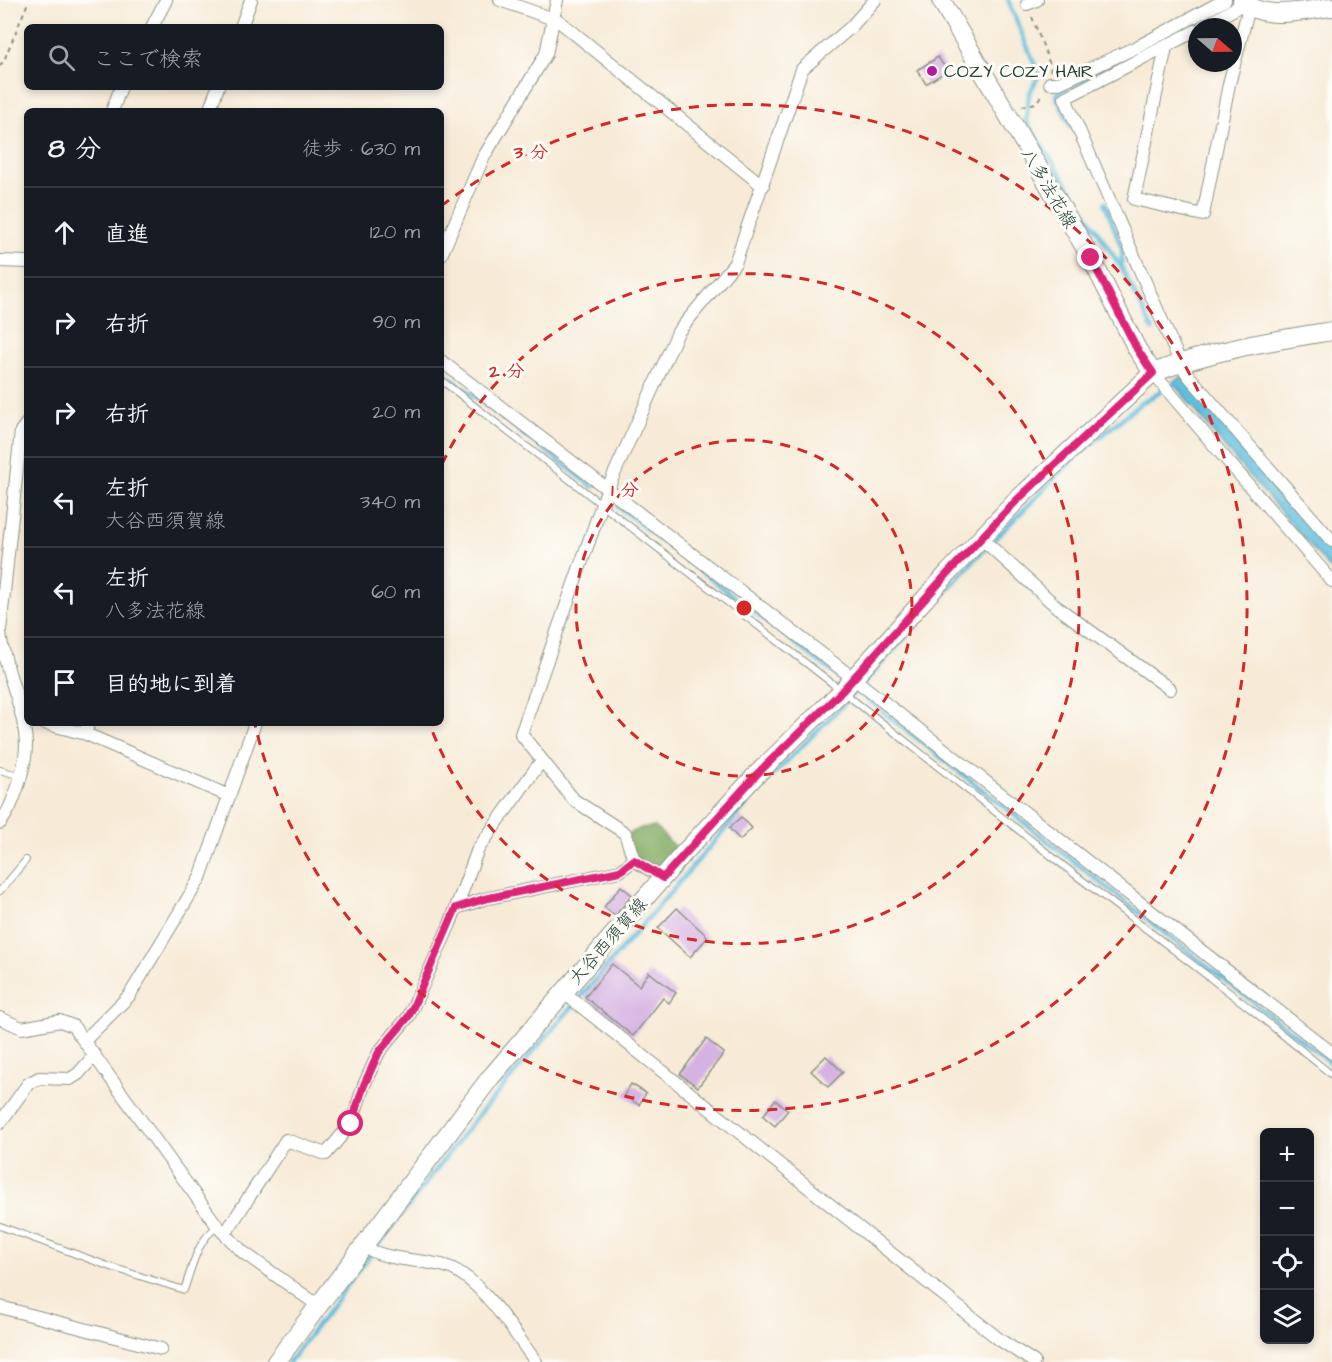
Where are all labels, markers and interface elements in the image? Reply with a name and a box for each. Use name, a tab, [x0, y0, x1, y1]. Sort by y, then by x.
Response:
north arrow	[1188, 18, 1242, 72]
search box	[24, 24, 444, 90]
icon: search	[45, 41, 78, 74]
text: ここで検索	[93, 44, 203, 75]
place label: COZY COZY HAIR	[944, 59, 1093, 84]
marker: COZY COZY HAIR	[925, 64, 939, 78]
text: 8 分	[48, 131, 101, 167]
text: 徒歩 · 630 m	[302, 135, 420, 163]
text: 3 分	[513, 140, 548, 165]
street label: 八多法花線	[1015, 143, 1082, 233]
icon: ahead	[48, 216, 81, 249]
text: 120 m	[370, 218, 420, 246]
text: 直進	[105, 219, 149, 250]
route end	[1077, 244, 1103, 270]
icon: right	[48, 306, 81, 339]
text: 90 m	[372, 308, 420, 336]
text: 右折	[105, 309, 149, 340]
text: 2 分	[488, 359, 525, 384]
icon: right	[48, 396, 81, 429]
text: 20 m	[372, 398, 420, 426]
text: 右折	[105, 399, 149, 430]
text: 左折	[105, 473, 149, 504]
text: 1 分	[611, 478, 639, 503]
icon: left	[48, 486, 81, 519]
text: 340 m	[360, 488, 420, 516]
text: 大谷西須賀線	[105, 507, 225, 535]
text: 左折	[105, 563, 149, 594]
icon: left	[48, 576, 81, 609]
text: 60 m	[371, 578, 420, 606]
text: 八多法花線	[105, 597, 205, 625]
centre of rings	[734, 598, 754, 618]
icon: arrive	[48, 666, 81, 699]
text: 目的地に到着	[105, 669, 237, 700]
street label: 大谷西須賀線	[564, 892, 653, 990]
route start	[337, 1110, 363, 1136]
map controls	[1260, 1128, 1314, 1344]
button: +	[1260, 1128, 1314, 1182]
button: −	[1260, 1182, 1314, 1236]
button: locate	[1260, 1236, 1314, 1290]
button: layers	[1260, 1290, 1314, 1344]

